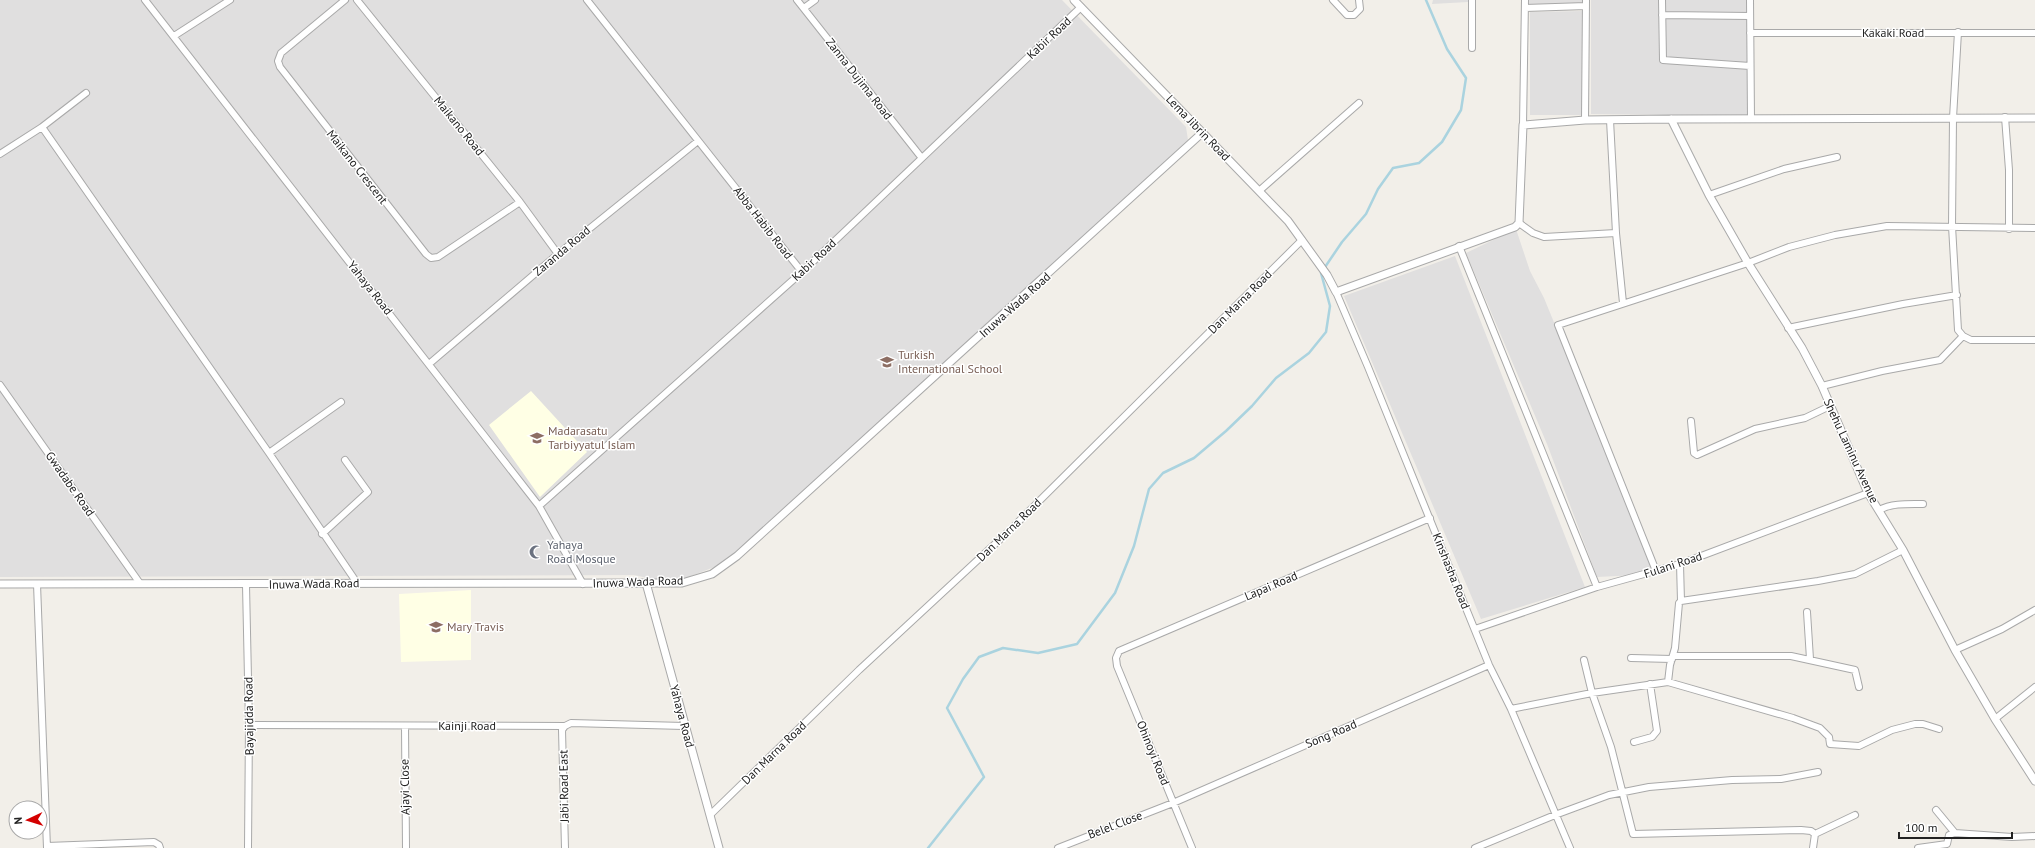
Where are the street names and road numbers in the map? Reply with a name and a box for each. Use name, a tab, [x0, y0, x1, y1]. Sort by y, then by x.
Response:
street label: Kabir Road	[1023, 13, 1074, 62]
street label: Kakaki Road	[1862, 25, 1924, 40]
street label: Zanna Dujima Road	[823, 35, 896, 123]
street label: Lema Jibrin Road	[1163, 91, 1234, 164]
street label: Maikano Road	[431, 93, 488, 158]
street label: Maikano Crescent	[324, 126, 391, 207]
street label: Abba Habib Road	[730, 183, 796, 262]
street label: Zaranda Road	[530, 222, 593, 279]
street label: Kabir Road	[788, 235, 839, 284]
street label: Yahaya Road	[345, 258, 396, 318]
street label: Dan Marna Road	[1205, 267, 1275, 337]
street label: Inuwa Wada Road	[976, 269, 1053, 341]
street label: Shehu Laminu Avenue	[1821, 396, 1882, 505]
street label: Gwadabe Road	[43, 448, 98, 519]
street label: Dan Marna Road	[973, 495, 1044, 564]
street label: Kinshasha Road	[1429, 531, 1474, 611]
street label: Fulani Road	[1642, 548, 1704, 581]
street label: Lapai Road	[1242, 568, 1300, 603]
street label: Inuwa Wada Road	[592, 572, 684, 591]
street label: Inuwa Wada Road	[269, 575, 359, 592]
street label: Bayajidda Road	[240, 677, 257, 755]
street label: Yahaya Road	[667, 683, 698, 749]
street label: Song Road	[1303, 716, 1359, 751]
street label: Kainji Road	[438, 718, 496, 733]
street label: Dan Marna Road	[738, 718, 809, 787]
street label: Ohinoyi Road	[1134, 718, 1173, 787]
street label: Jabi Road East	[555, 750, 572, 823]
street label: Ajayi Close	[397, 759, 412, 815]
street label: Belel Close	[1085, 807, 1144, 842]

